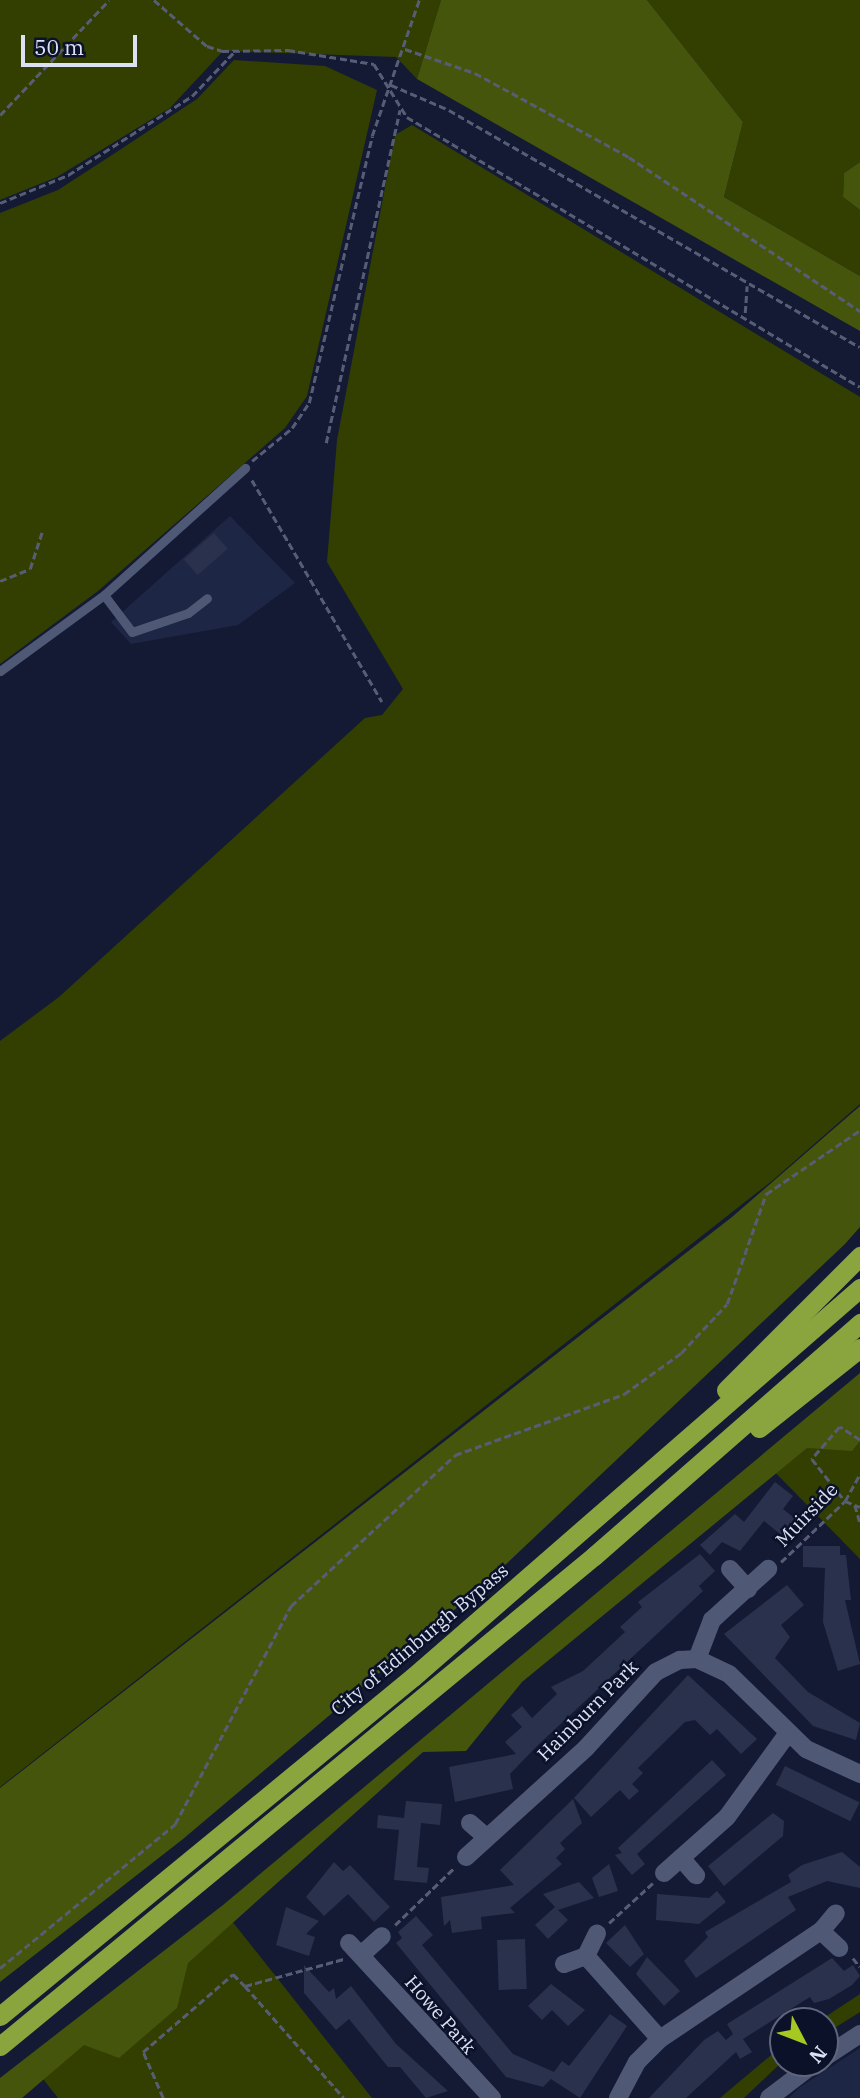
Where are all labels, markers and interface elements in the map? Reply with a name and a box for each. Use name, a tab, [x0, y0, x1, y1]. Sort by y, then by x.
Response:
scale bar	[24, 21, 140, 65]
text: 50 m	[34, 33, 84, 61]
street label: Muirside	[771, 1478, 843, 1552]
street label: City of Edinburgh Bypass	[327, 1559, 513, 1721]
street label: Hainburn Park	[533, 1656, 643, 1766]
street label: Howe Park	[400, 1971, 480, 2059]
north arrow	[769, 2007, 839, 2077]
text: N	[804, 2041, 832, 2068]

